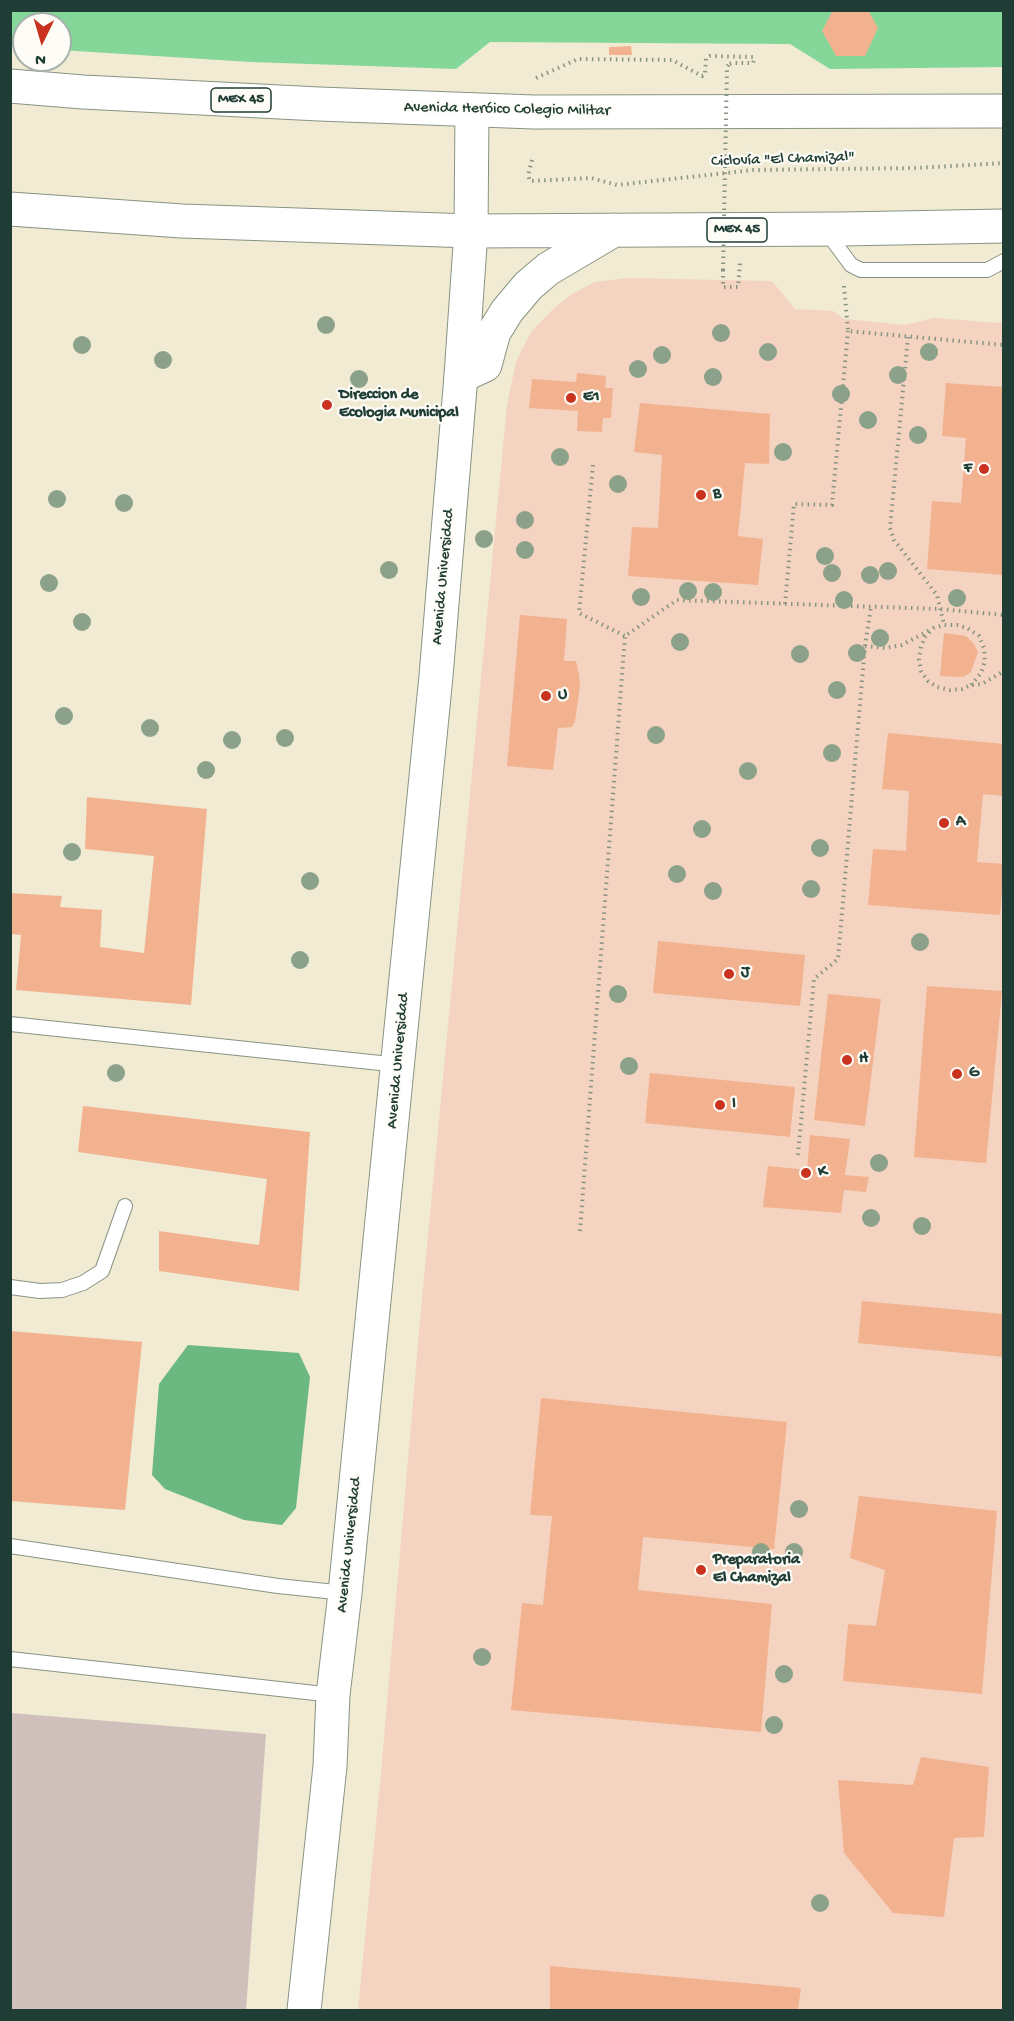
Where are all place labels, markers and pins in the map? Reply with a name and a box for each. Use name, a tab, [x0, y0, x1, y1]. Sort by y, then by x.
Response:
place label: Direccion de Ecologia Municipal	[339, 386, 459, 424]
place label: E1	[583, 388, 599, 408]
marker: E1	[564, 391, 578, 405]
marker: Direccion de Ecologia Municipal	[320, 398, 334, 412]
place label: F	[964, 459, 972, 479]
marker: F	[977, 462, 991, 476]
place label: B	[713, 485, 721, 505]
marker: B	[694, 488, 708, 502]
place label: U	[558, 686, 567, 706]
marker: U	[539, 689, 553, 703]
place label: A	[956, 813, 965, 833]
marker: A	[937, 816, 951, 830]
place label: J	[741, 964, 749, 984]
marker: J	[722, 967, 736, 981]
place label: H	[859, 1050, 868, 1070]
marker: H	[840, 1053, 854, 1067]
place label: G	[969, 1064, 979, 1084]
marker: G	[950, 1067, 964, 1081]
place label: I	[732, 1095, 736, 1115]
marker: I	[713, 1098, 727, 1112]
place label: K	[818, 1163, 827, 1183]
marker: K	[799, 1166, 813, 1180]
place label: Preparatoria El Chamizal	[713, 1551, 800, 1589]
marker: Preparatoria El Chamizal	[694, 1563, 708, 1577]

